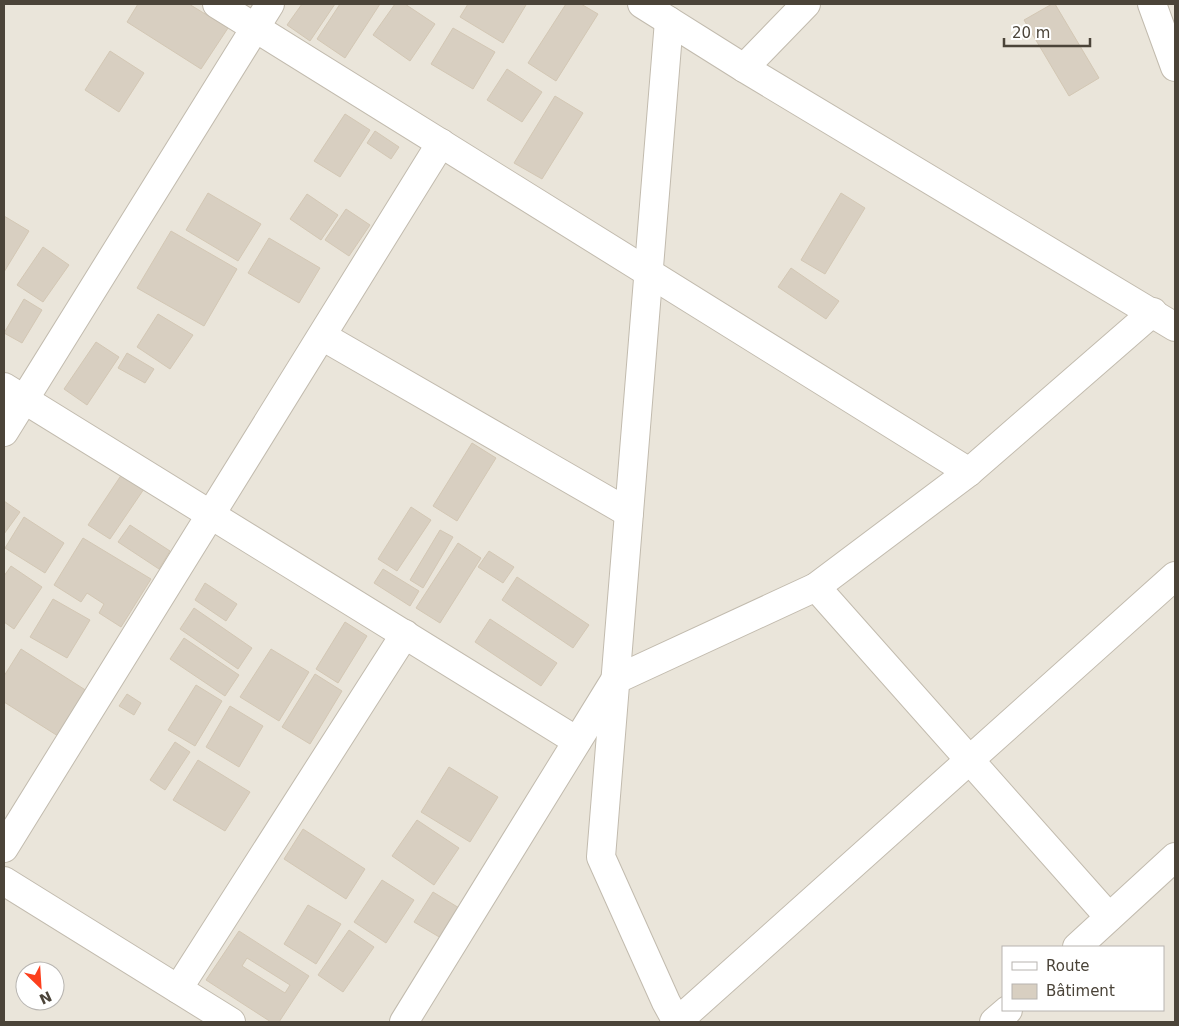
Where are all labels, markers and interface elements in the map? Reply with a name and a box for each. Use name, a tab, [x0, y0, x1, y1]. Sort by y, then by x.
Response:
scale bar	[1004, 15, 1090, 47]
text: 20 m	[1012, 24, 1050, 42]
legend	[1002, 946, 1164, 1011]
text: Route	[1046, 957, 1090, 975]
north arrow	[15, 961, 65, 1011]
text: Bâtiment	[1046, 982, 1115, 1000]
text: N	[37, 988, 54, 1008]

